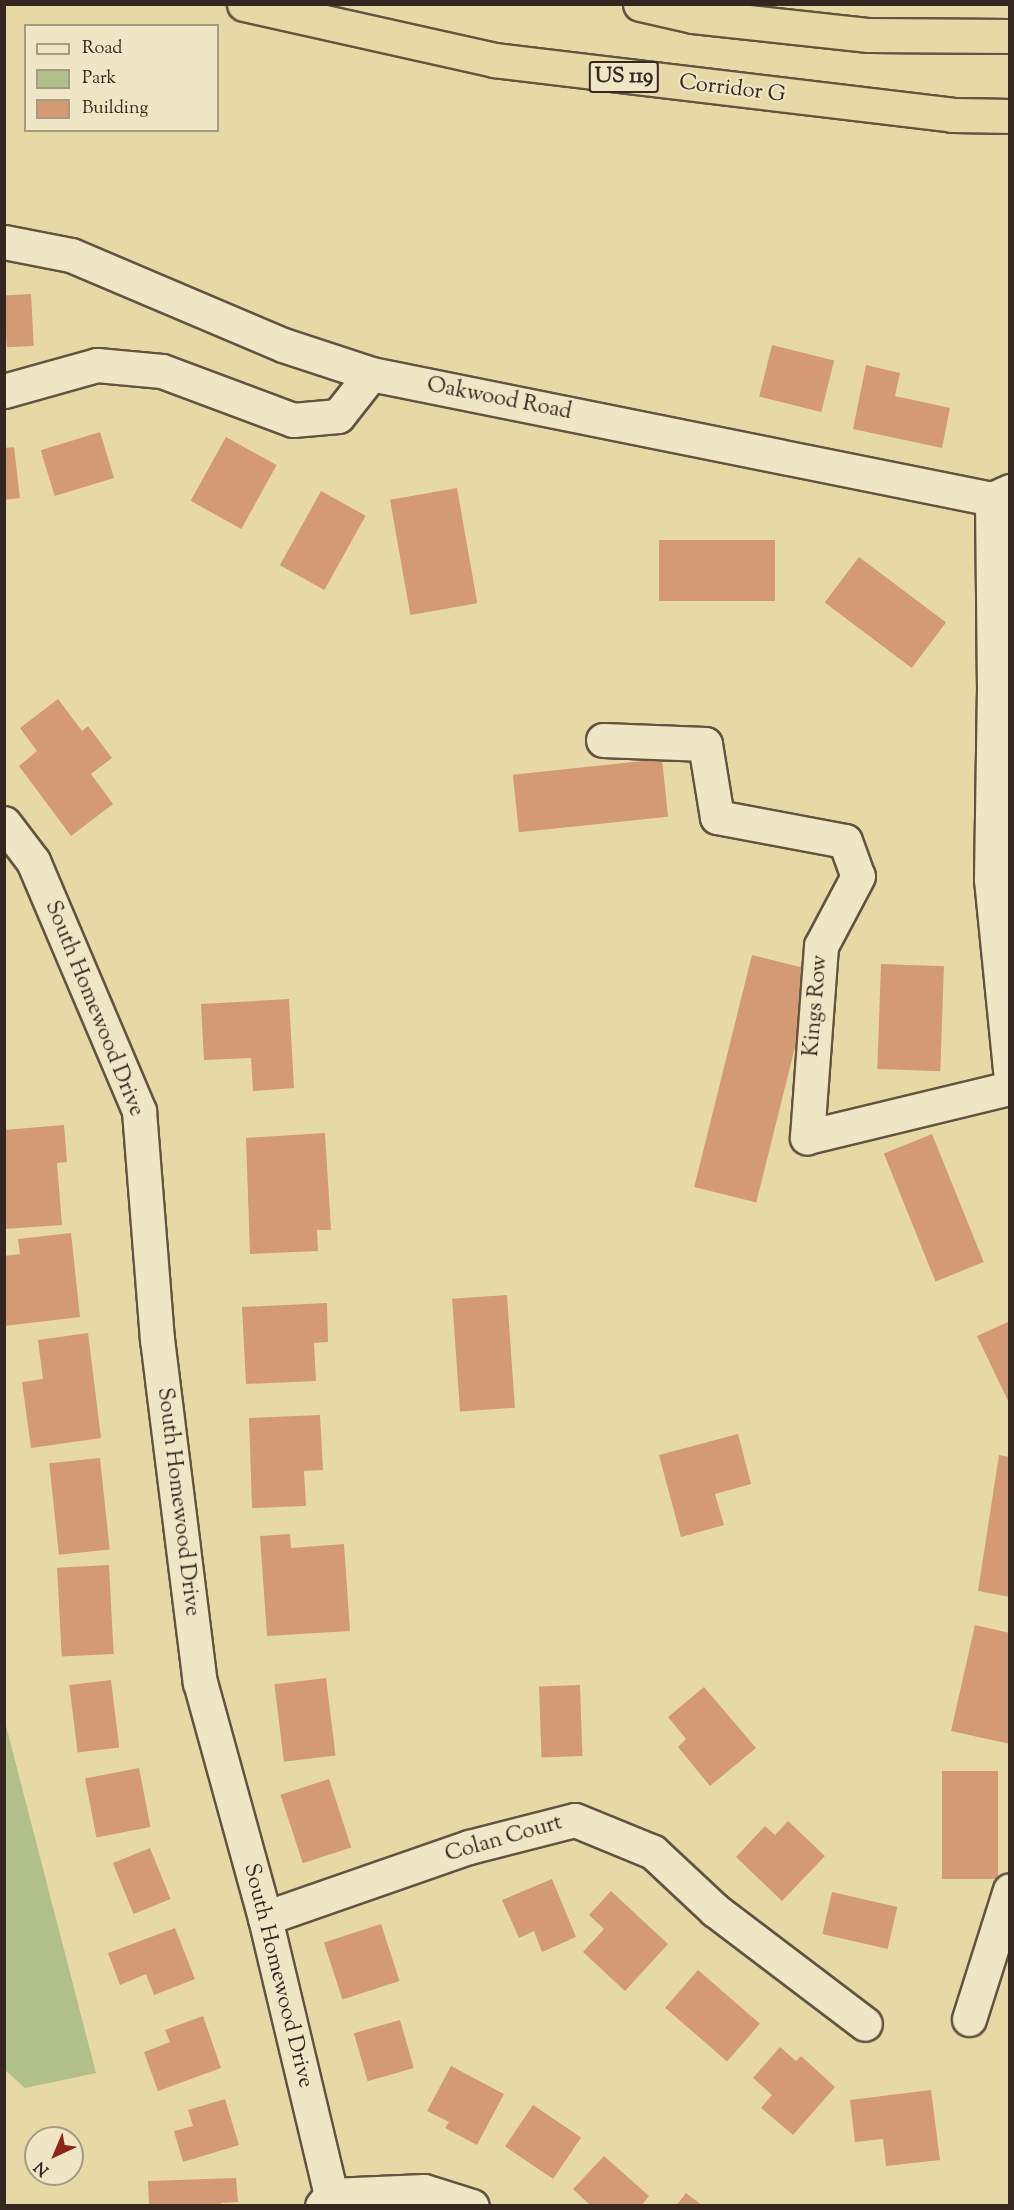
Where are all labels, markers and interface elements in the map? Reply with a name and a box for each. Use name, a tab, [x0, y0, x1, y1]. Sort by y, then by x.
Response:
legend	[24, 24, 219, 132]
text: Road	[82, 36, 122, 62]
road number: US 119	[588, 59, 660, 95]
text: Park	[82, 66, 116, 92]
street label: Corridor G	[677, 70, 787, 110]
text: Building	[82, 96, 148, 122]
street label: Oakwood Road	[424, 373, 574, 427]
street label: South Homewood Drive	[38, 897, 148, 1121]
street label: Kings Row	[799, 954, 835, 1058]
street label: South Homewood Drive	[150, 1386, 204, 1618]
street label: Colan Court	[442, 1811, 566, 1869]
street label: South Homewood Drive	[236, 1861, 318, 2091]
north arrow	[24, 2126, 84, 2186]
text: N	[30, 2155, 55, 2181]

